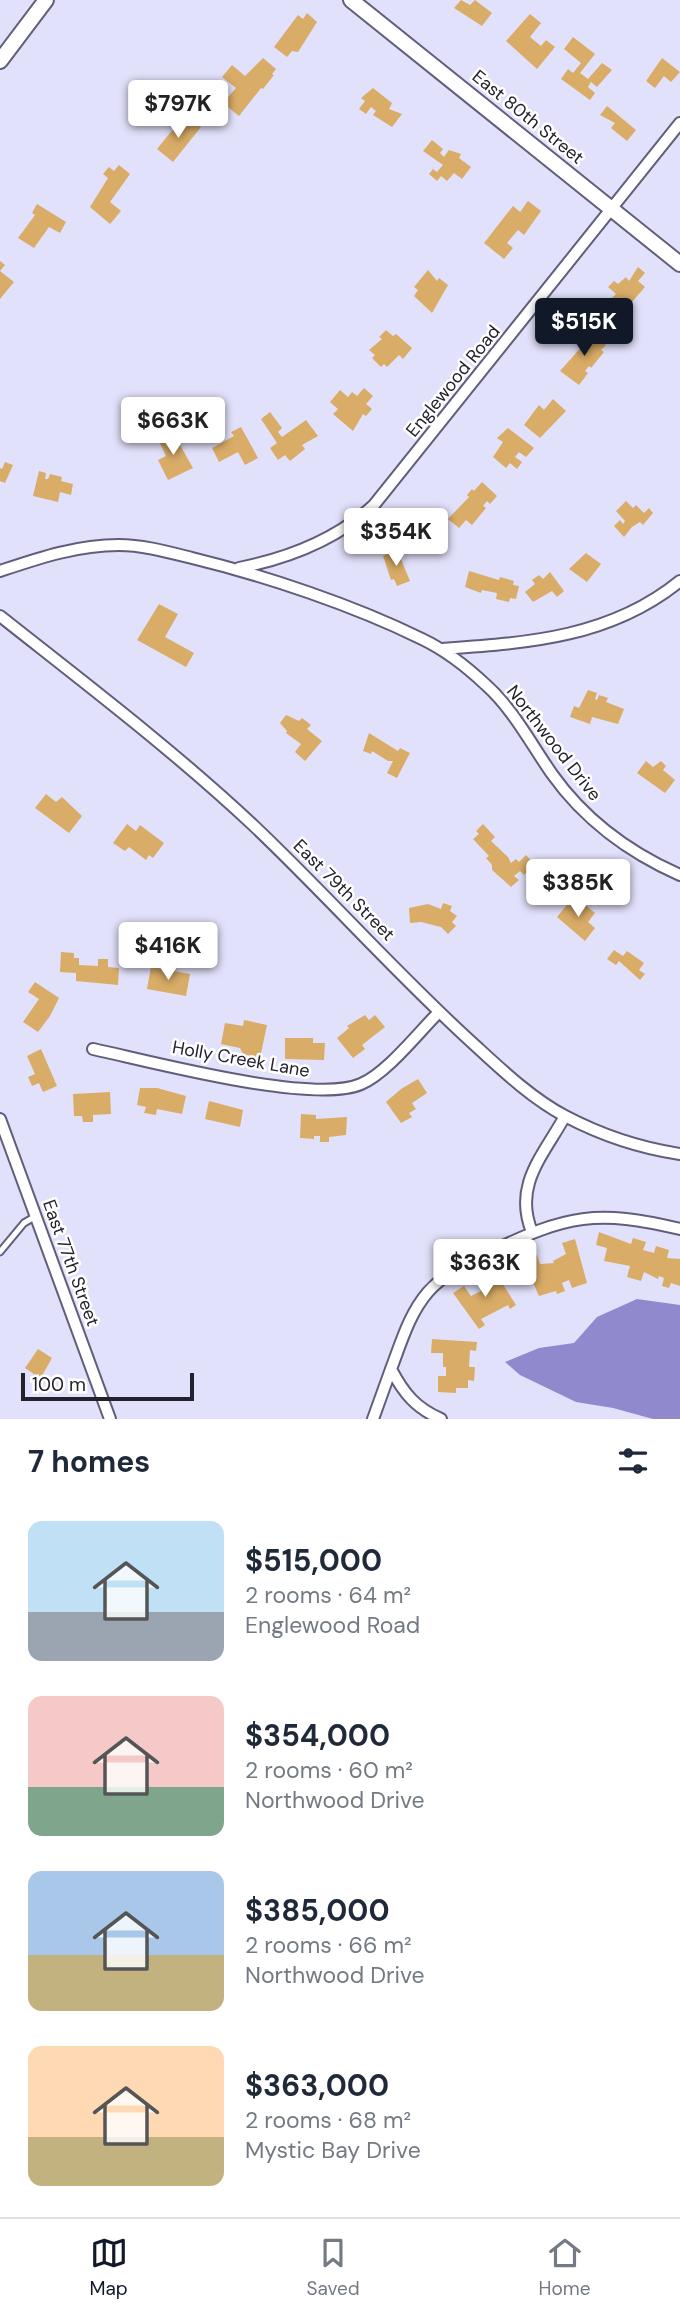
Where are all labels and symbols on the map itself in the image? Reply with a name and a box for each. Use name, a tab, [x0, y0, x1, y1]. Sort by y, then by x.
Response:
street label: East 80th Street	[467, 65, 589, 169]
pin: $797K	[129, 80, 227, 140]
pin: $515K	[535, 298, 633, 358]
street label: Englewood Road	[401, 320, 505, 442]
pin: $663K	[124, 398, 222, 457]
pin: $354K	[347, 508, 445, 568]
street label: Northwood Drive	[501, 680, 607, 806]
street label: East 79th Street	[288, 834, 400, 946]
pin: $385K	[529, 860, 627, 919]
pin: $416K	[119, 922, 217, 982]
street label: Holly Creek Lane	[170, 1035, 312, 1083]
street label: East 77th Street	[37, 1196, 105, 1330]
pin: $363K	[436, 1240, 534, 1299]
scale bar	[21, 1370, 194, 1402]

